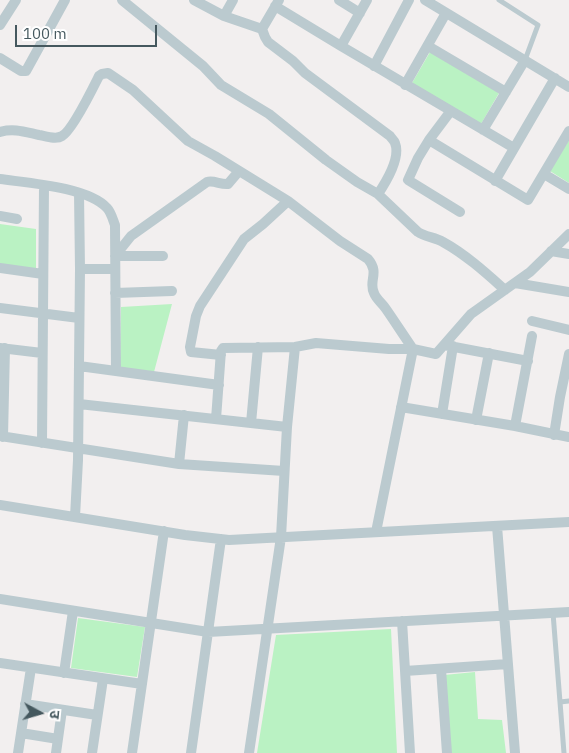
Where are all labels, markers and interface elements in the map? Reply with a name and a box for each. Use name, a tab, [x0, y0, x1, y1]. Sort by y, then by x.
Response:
scale bar	[18, 15, 160, 47]
text: 100 m	[23, 24, 67, 43]
north arrow	[15, 688, 65, 738]
text: उ	[46, 710, 64, 720]

